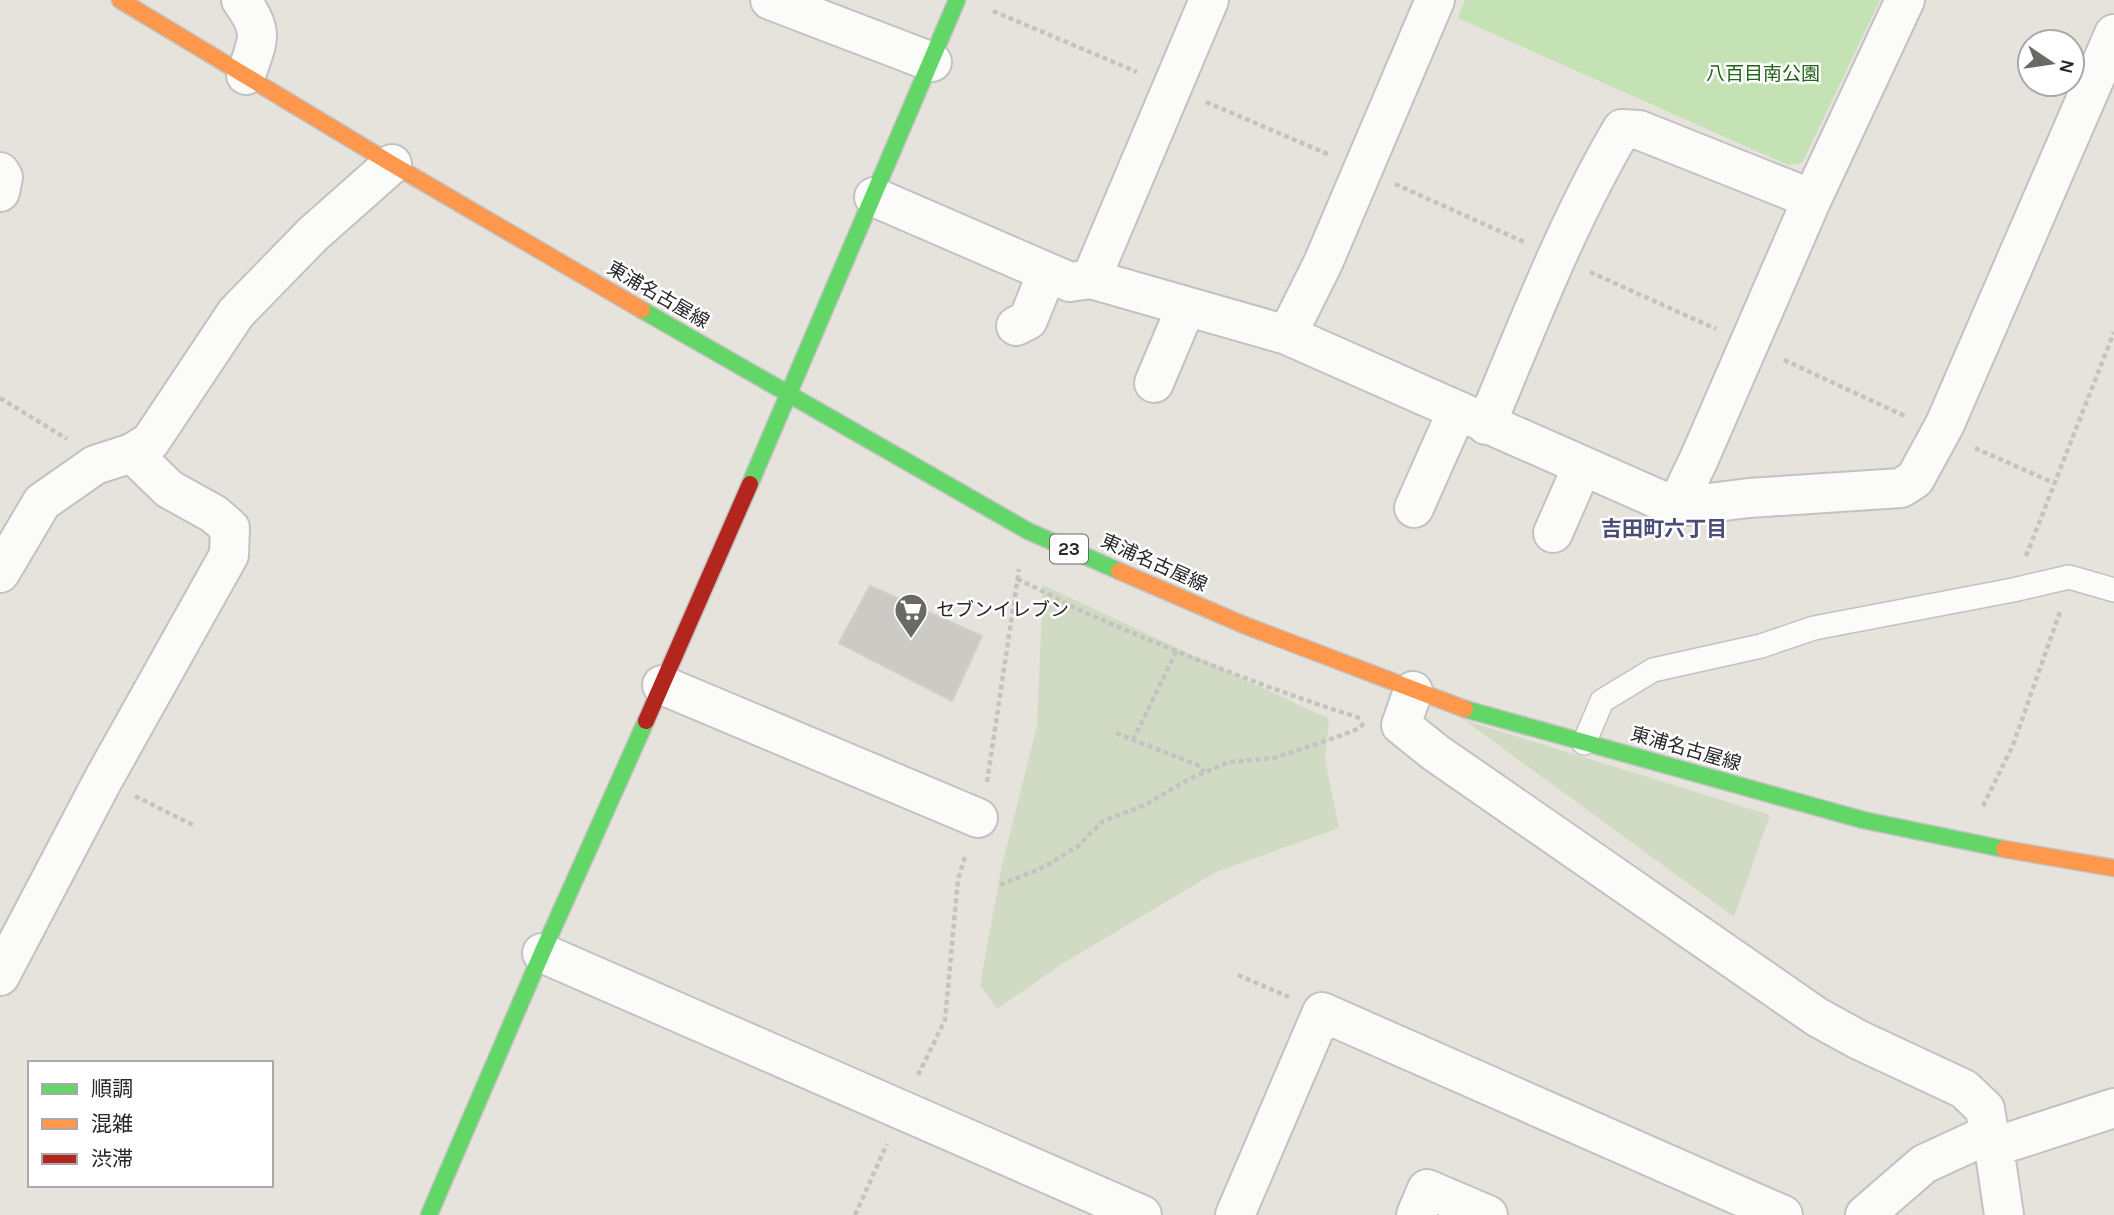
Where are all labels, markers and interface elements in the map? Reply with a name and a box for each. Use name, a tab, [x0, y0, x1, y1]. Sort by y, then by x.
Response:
north arrow	[2016, 28, 2086, 98]
text: N	[2054, 57, 2079, 76]
park label: 八百目南公園	[1706, 63, 1820, 85]
street label: 東浦名古屋線	[603, 257, 713, 333]
district label: 吉田町六丁目	[1601, 517, 1727, 541]
street label: 東浦名古屋線	[1097, 530, 1211, 596]
road number: 23	[1050, 534, 1088, 564]
supermarket icon: セブンイレブン	[892, 591, 930, 640]
place label: セブンイレブン	[936, 599, 1069, 621]
street label: 東浦名古屋線	[1628, 723, 1744, 775]
legend	[28, 1061, 273, 1187]
text: 順調	[91, 1077, 133, 1101]
text: 混雑	[91, 1112, 133, 1136]
text: 渋滞	[91, 1147, 133, 1171]

